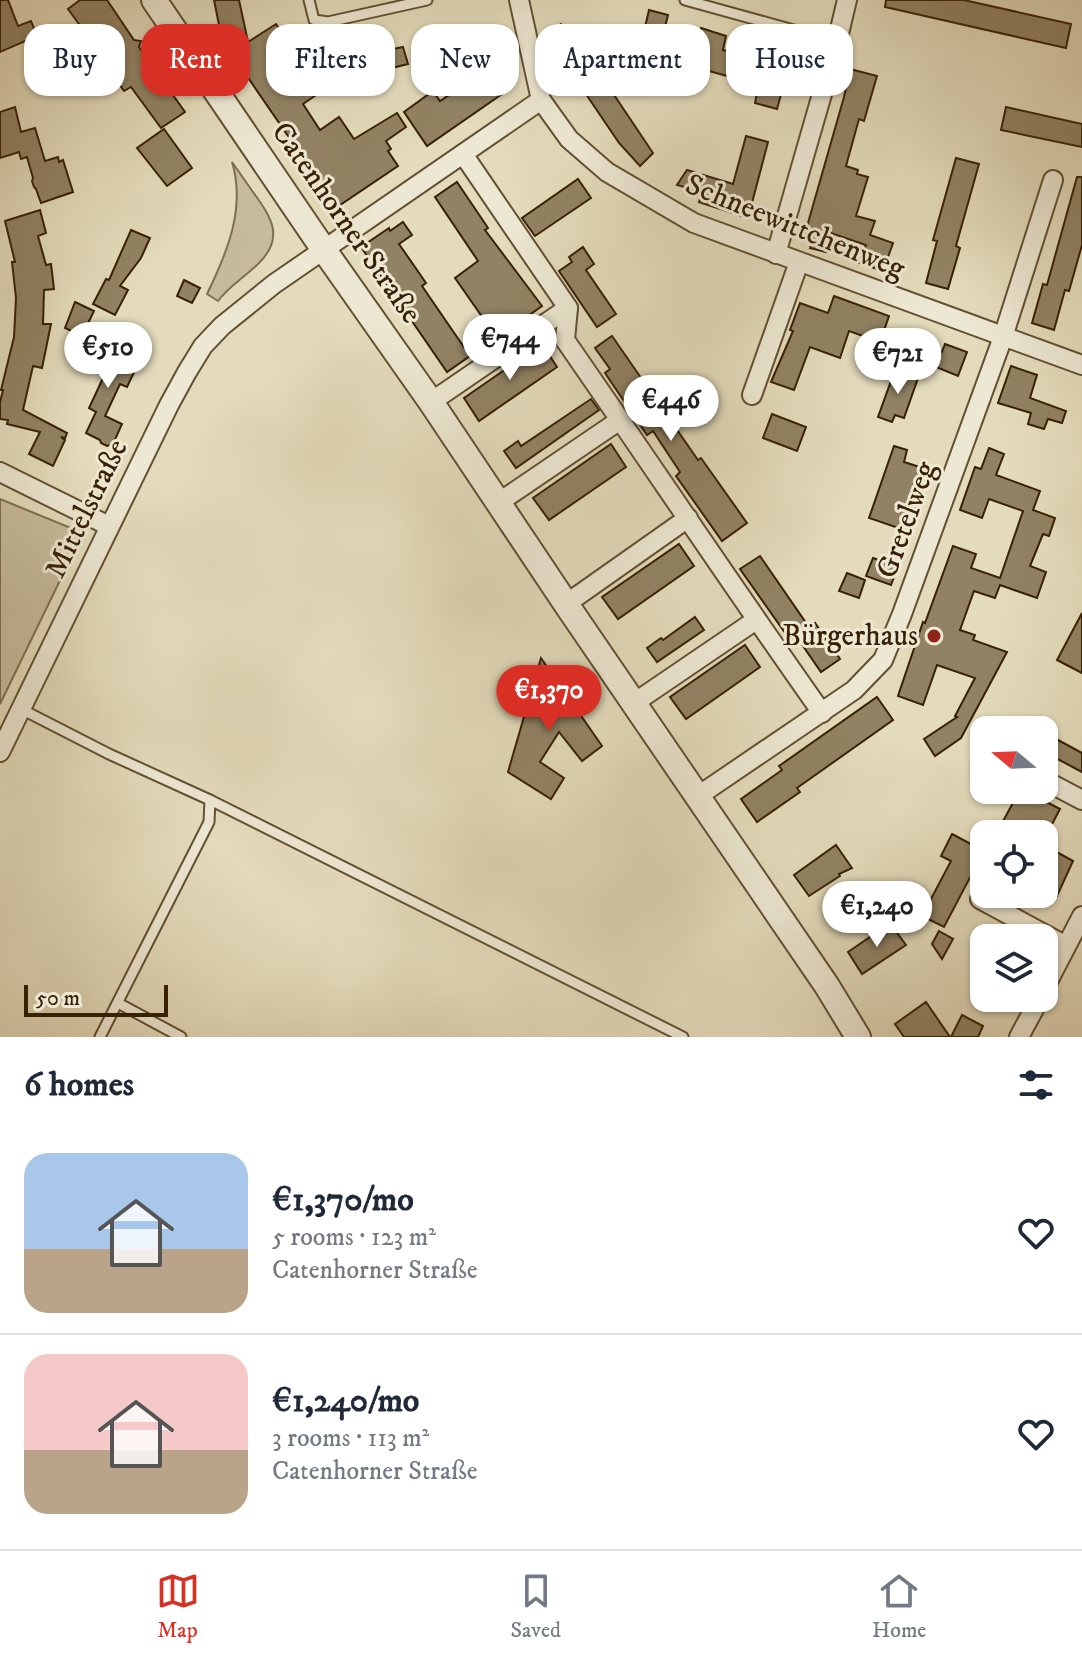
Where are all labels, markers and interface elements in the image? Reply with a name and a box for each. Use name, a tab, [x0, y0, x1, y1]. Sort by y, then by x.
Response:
chip: Buy	[24, 24, 125, 96]
chip: Rent	[141, 24, 250, 96]
chip: Filters	[266, 24, 395, 96]
chip: New	[411, 24, 519, 96]
chip: Apartment	[535, 24, 710, 96]
chip: House	[726, 24, 853, 96]
street label: Catenhorner Straße	[263, 115, 429, 331]
street label: Schneewittchenweg	[680, 166, 911, 288]
pin: €744	[463, 314, 557, 382]
pin: €510	[61, 322, 155, 390]
text: €744	[481, 323, 539, 356]
pin: €721	[851, 328, 945, 396]
text: €510	[82, 331, 134, 364]
text: €721	[872, 337, 924, 370]
pin: €446	[624, 375, 718, 443]
text: €446	[642, 384, 700, 417]
street label: Mittelstraße	[38, 434, 136, 584]
street label: Gretelweg	[869, 456, 945, 583]
place label: Bürgerhaus	[782, 618, 918, 655]
marker: Bürgerhaus	[925, 627, 943, 645]
pin: €1,370	[484, 665, 614, 733]
text: €1,370	[514, 674, 584, 707]
north arrow	[970, 716, 1058, 804]
map controls	[970, 716, 1058, 1012]
button: locate	[970, 820, 1058, 908]
pin: €1,240	[812, 881, 942, 949]
text: €1,240	[840, 890, 914, 923]
button: layers	[970, 924, 1058, 1012]
scale bar	[24, 981, 168, 1017]
text: 50 m	[36, 985, 80, 1012]
icon: filters	[1014, 1063, 1058, 1107]
text: 6 homes	[24, 1064, 134, 1106]
text: €1,370/mo	[272, 1179, 414, 1221]
icon: home	[88, 1185, 184, 1281]
icon: heart	[1014, 1211, 1058, 1255]
text: 5 rooms · 123 m²	[272, 1221, 436, 1254]
text: Catenhorner Straße	[272, 1254, 477, 1287]
text: €1,240/mo	[272, 1380, 419, 1422]
icon: home	[88, 1386, 184, 1482]
icon: heart	[1014, 1412, 1058, 1456]
text: 3 rooms · 113 m²	[272, 1422, 429, 1455]
text: Catenhorner Straße	[272, 1455, 477, 1488]
tab: Map	[156, 1569, 200, 1644]
tab: Saved	[511, 1569, 561, 1644]
tab: Home	[872, 1569, 926, 1644]

